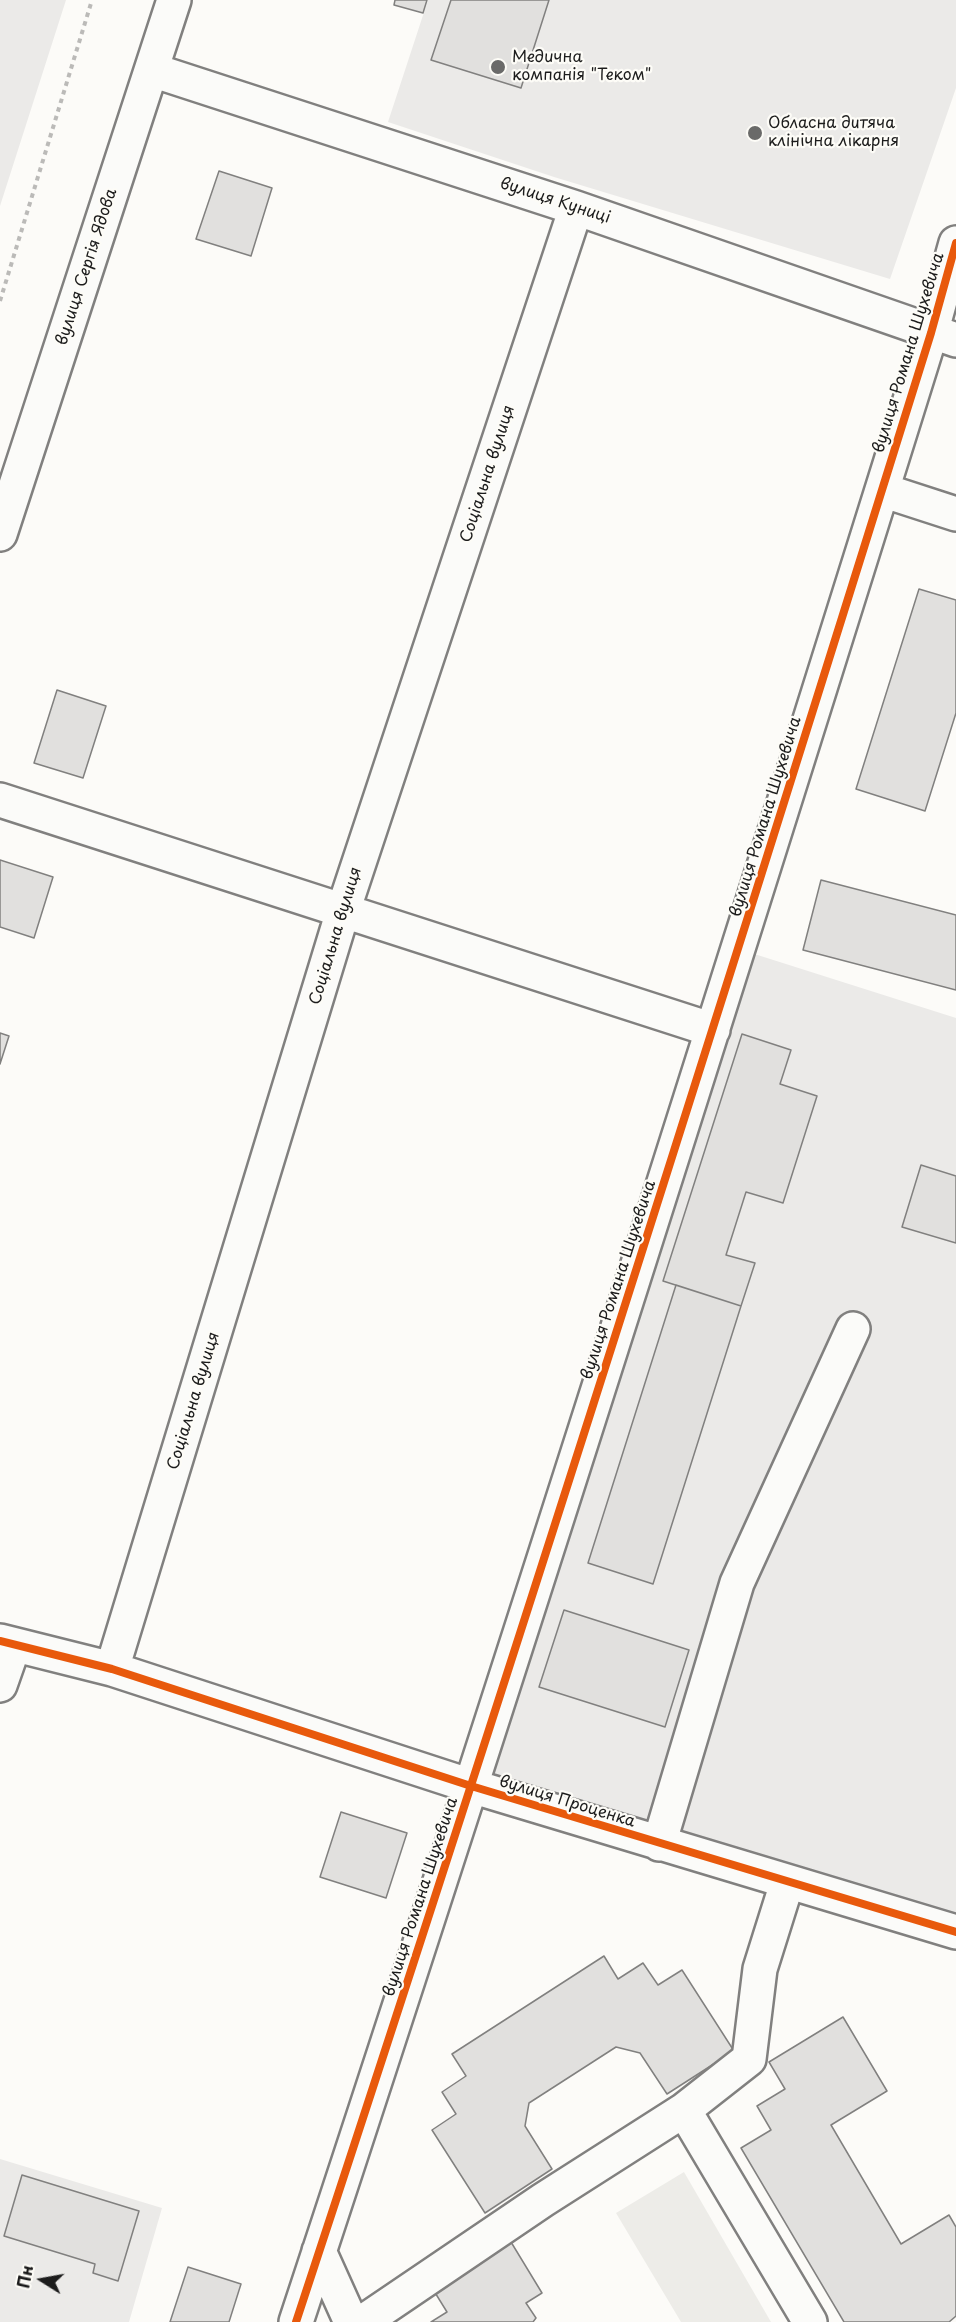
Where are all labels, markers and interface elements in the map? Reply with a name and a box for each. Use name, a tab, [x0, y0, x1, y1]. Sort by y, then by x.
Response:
place label: Медична компанія "Теком"	[512, 48, 651, 86]
marker: Медична компанія "Теком"	[489, 58, 507, 76]
place label: Обласна дитяча клінічна лікарня	[768, 114, 899, 152]
marker: Обласна дитяча клінічна лікарня	[746, 124, 764, 142]
street label: вулиця Куниці	[497, 174, 613, 228]
street label: вулиця Сергія Ядова	[53, 186, 121, 348]
street label: вулиця Романа Шухевича	[869, 251, 949, 455]
street label: Соціальна вулиця	[457, 403, 519, 545]
street label: вулиця Романа Шухевича	[726, 715, 806, 919]
street label: Соціальна вулиця	[306, 865, 366, 1007]
street label: вулиця Романа Шухевича	[578, 1178, 660, 1382]
street label: Соціальна вулиця	[164, 1330, 224, 1472]
street label: вулиця Проценка	[497, 1772, 637, 1832]
street label: вулиця Романа Шухевича	[380, 1795, 462, 1999]
north arrow	[12, 2250, 72, 2310]
text: Пн	[10, 2263, 38, 2290]

